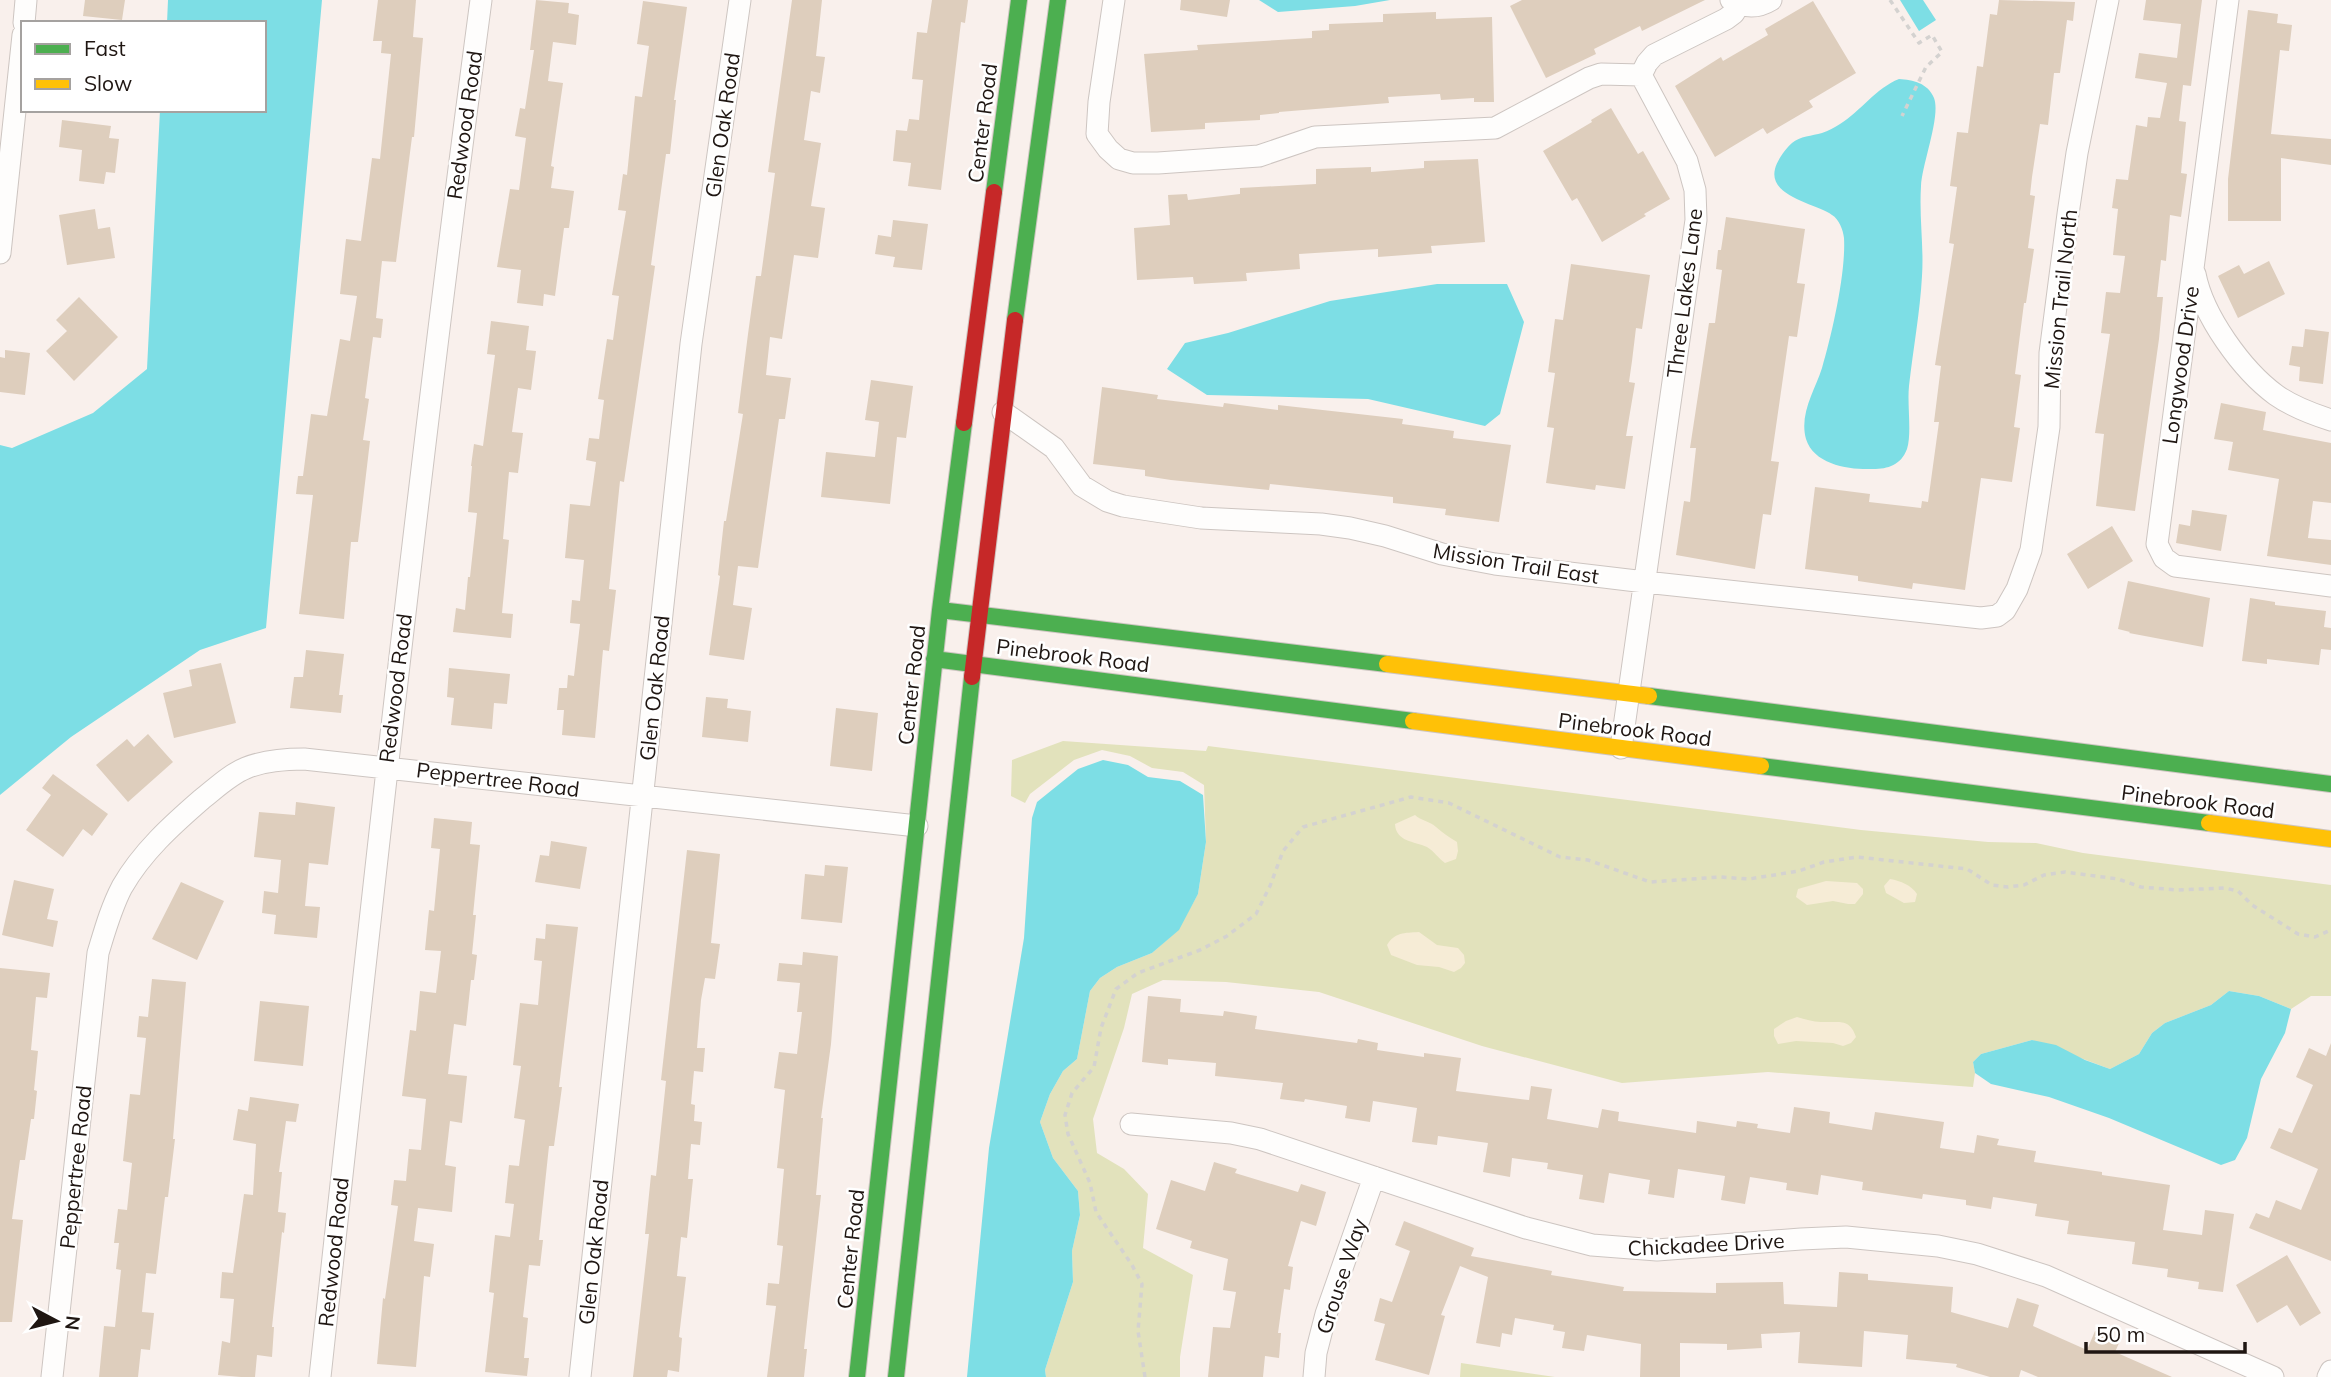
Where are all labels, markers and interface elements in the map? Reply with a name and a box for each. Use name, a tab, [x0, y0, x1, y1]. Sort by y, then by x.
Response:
legend	[21, 21, 266, 112]
text: Fast	[84, 35, 126, 61]
street label: Redwood Road	[441, 49, 487, 201]
street label: Glen Oak Road	[699, 51, 745, 199]
street label: Center Road	[962, 62, 1002, 184]
text: Slow	[84, 70, 132, 96]
street label: Three Lakes Lane	[1661, 207, 1707, 379]
street label: Mission Trail North	[2038, 208, 2082, 390]
street label: Longwood Drive	[2156, 284, 2204, 446]
street label: Mission Trail East	[1431, 537, 1601, 589]
street label: Redwood Road	[373, 612, 417, 764]
street label: Glen Oak Road	[633, 614, 675, 762]
street label: Center Road	[892, 624, 930, 746]
street label: Pinebrook Road	[995, 633, 1151, 677]
street label: Pinebrook Road	[1557, 707, 1713, 751]
street label: Peppertree Road	[415, 756, 581, 802]
street label: Pinebrook Road	[2120, 779, 2276, 823]
street label: Peppertree Road	[53, 1084, 97, 1250]
street label: Redwood Road	[312, 1176, 354, 1328]
street label: Glen Oak Road	[572, 1178, 614, 1326]
street label: Center Road	[831, 1188, 869, 1310]
street label: Grouse Way	[1310, 1215, 1372, 1337]
street label: Chickadee Drive	[1627, 1227, 1785, 1261]
north arrow	[21, 1286, 91, 1356]
scale bar	[2086, 1310, 2245, 1354]
text: N	[60, 1314, 86, 1332]
text: 50 m	[2096, 1321, 2145, 1347]

